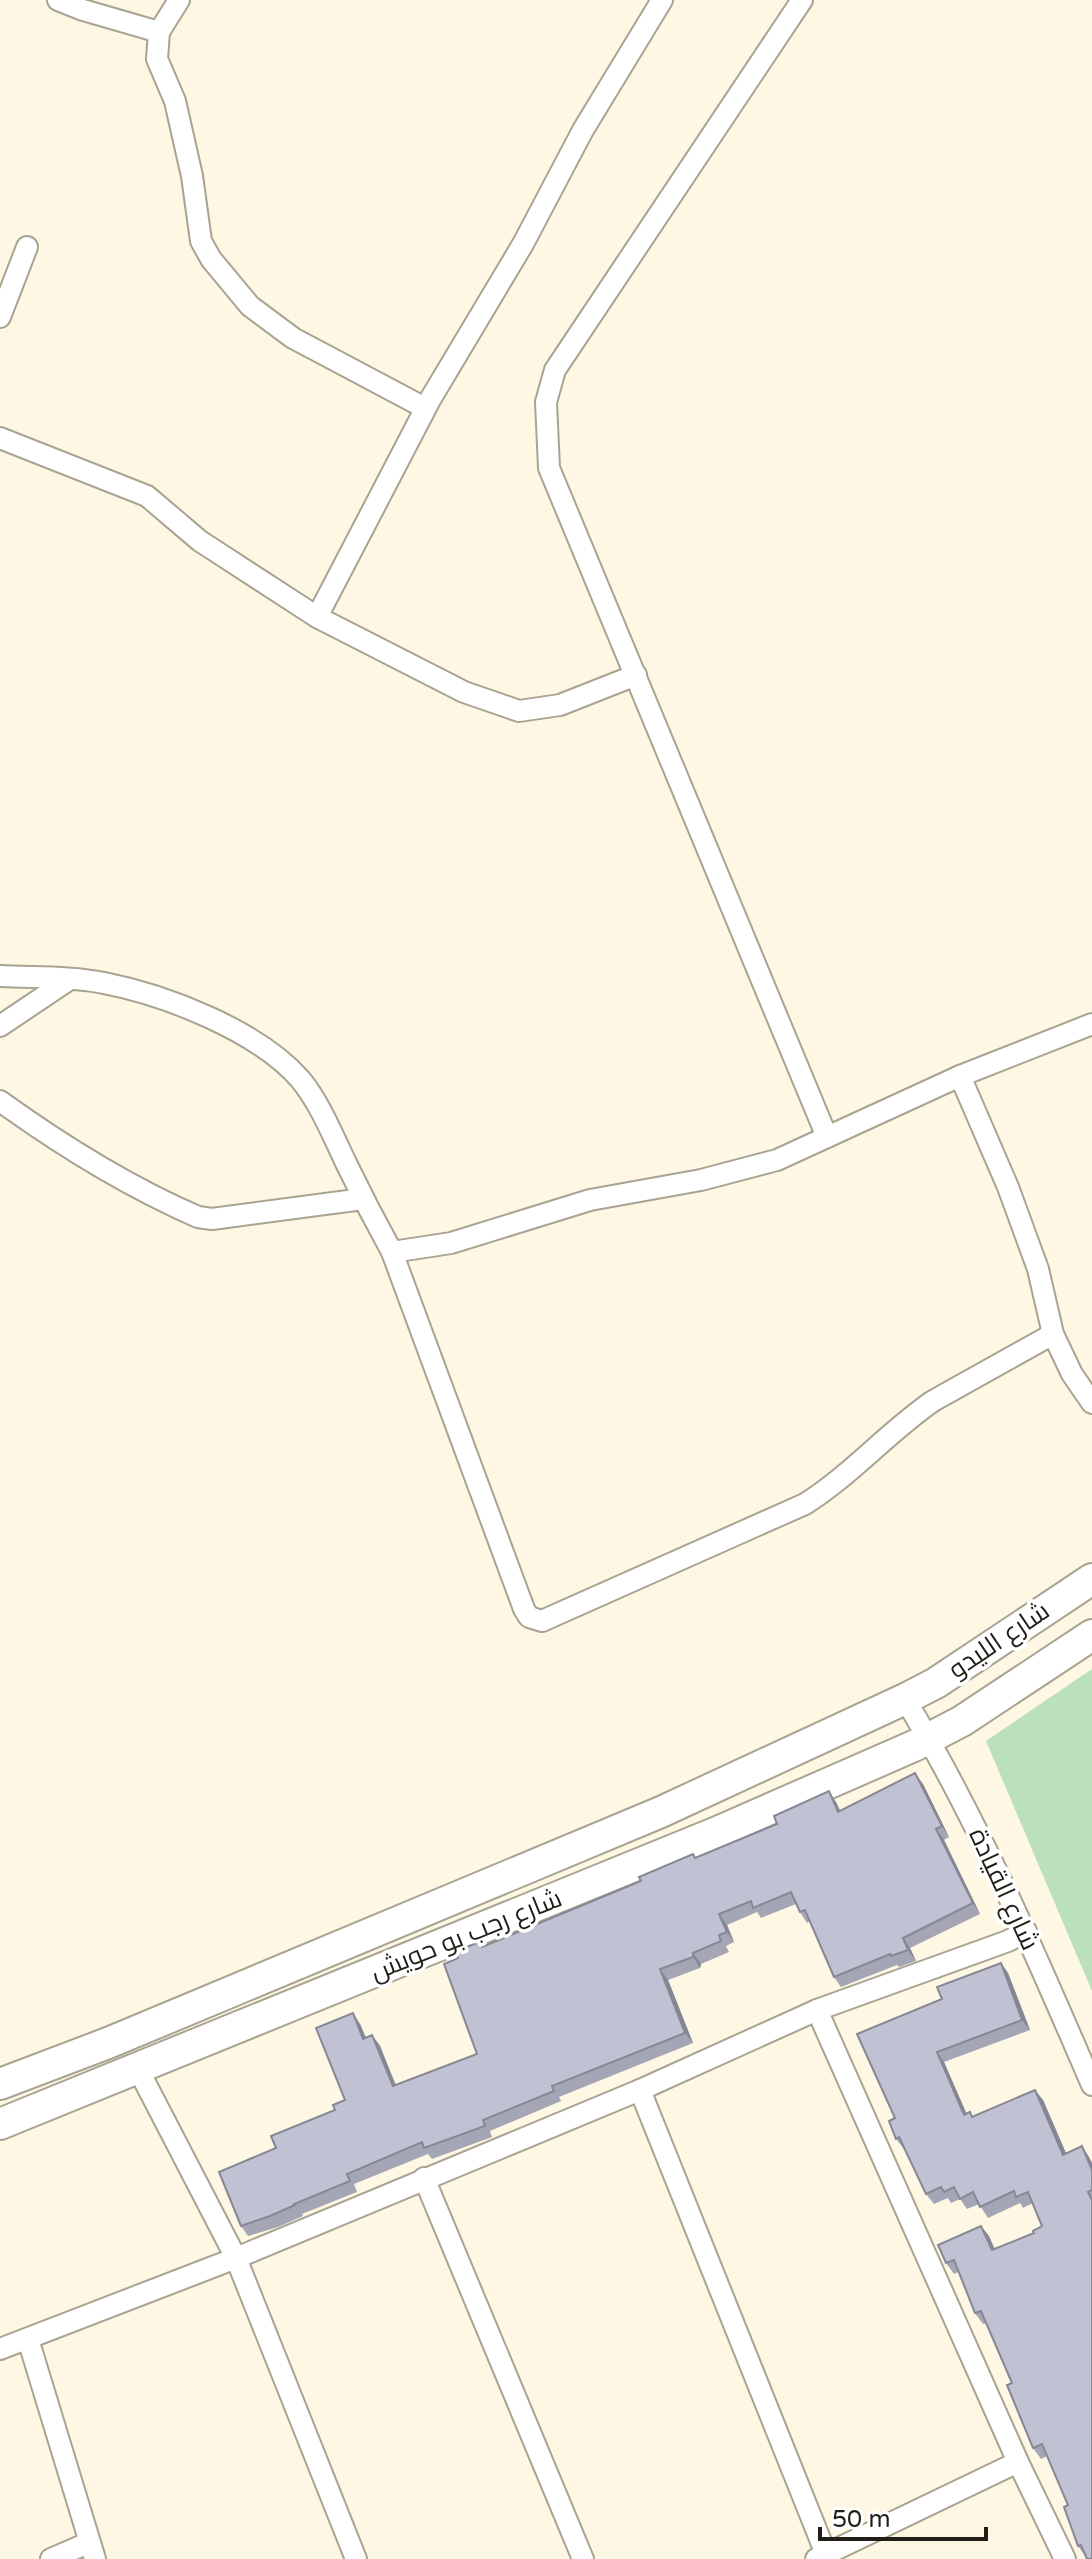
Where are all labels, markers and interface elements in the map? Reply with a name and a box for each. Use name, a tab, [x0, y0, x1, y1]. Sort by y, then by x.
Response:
street label: شارع الليدو	[943, 1595, 1056, 1686]
street label: شارع القيادة	[961, 1823, 1046, 1955]
street label: شارع رجب بو حويش	[366, 1882, 567, 1988]
scale bar	[820, 2491, 986, 2541]
text: 50 m	[832, 2505, 890, 2534]

